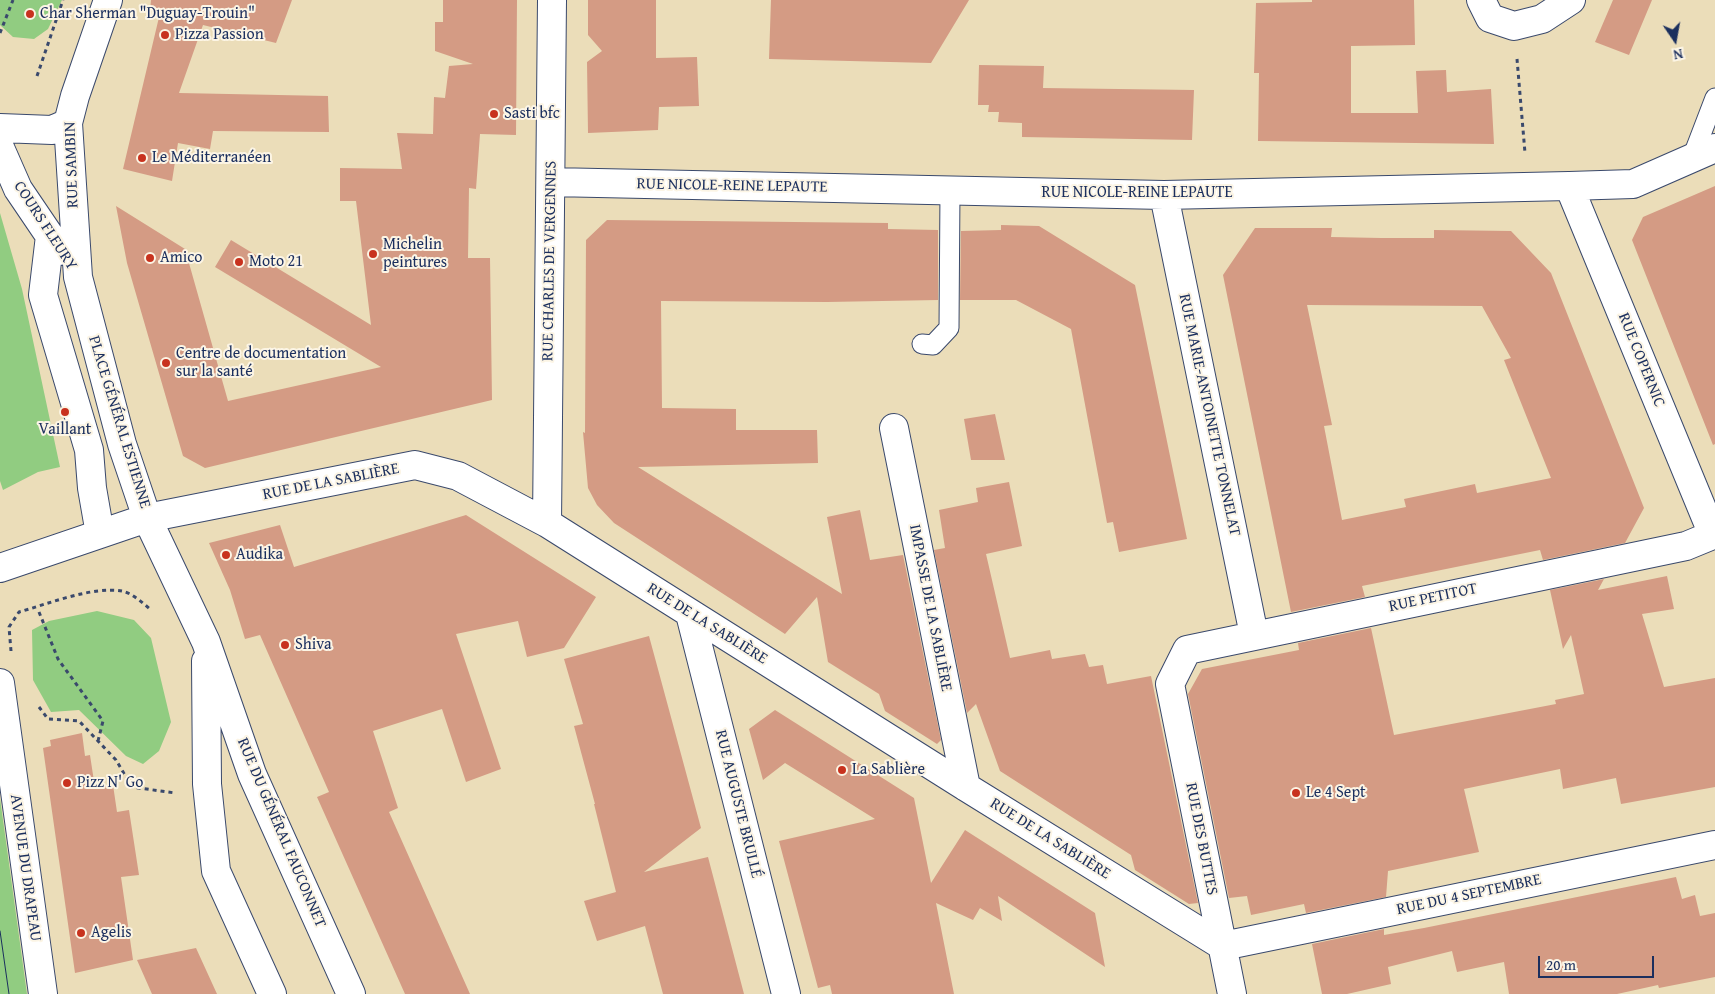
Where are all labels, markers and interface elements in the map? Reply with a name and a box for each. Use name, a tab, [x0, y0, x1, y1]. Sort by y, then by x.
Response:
place label: Char Sherman "Duguay-Trouin"	[40, 4, 255, 24]
marker: Char Sherman "Duguay-Trouin"	[24, 8, 36, 20]
north arrow	[1650, 15, 1700, 65]
place label: Pizza Passion	[175, 25, 264, 45]
marker: Pizza Passion	[159, 29, 171, 41]
text: N	[1671, 44, 1685, 65]
place label: Sasti bfc	[504, 104, 560, 124]
marker: Sasti bfc	[488, 108, 500, 120]
street label: RUE SAMBIN	[61, 121, 83, 209]
place label: Le Méditerranéen	[152, 148, 271, 168]
marker: Le Méditerranéen	[136, 152, 148, 164]
street label: RUE CHARLES DE VERGENNES	[539, 161, 561, 361]
street label: RUE NICOLE-REINE LEPAUTE	[636, 175, 828, 197]
street label: COURS FLEURY	[9, 178, 81, 274]
street label: RUE NICOLE-REINE LEPAUTE	[1041, 183, 1233, 203]
place label: Michelin peintures	[383, 235, 447, 273]
place label: Amico	[160, 248, 203, 268]
marker: Michelin peintures	[367, 248, 379, 260]
marker: Amico	[144, 252, 156, 264]
place label: Moto 21	[249, 252, 303, 272]
marker: Moto 21	[233, 256, 245, 268]
street label: RUE MARIE-ANTOINETTE TONNELAT	[1174, 292, 1244, 538]
street label: RUE COPERNIC	[1613, 310, 1669, 410]
street label: PLACE GÉNÉRAL ESTIENNE	[84, 333, 154, 511]
place label: Centre de documentation sur la santé	[176, 344, 346, 382]
marker: Centre de documentation sur la santé	[160, 357, 172, 369]
marker: Vaillant	[59, 406, 71, 418]
place label: Vaillant	[39, 420, 91, 440]
street label: RUE DE LA SABLIÈRE	[261, 459, 401, 505]
street label: IMPASSE DE LA SABLIÈRE	[904, 523, 956, 693]
place label: Audika	[236, 545, 283, 565]
marker: Audika	[220, 549, 232, 561]
street label: RUE DE LA SABLIÈRE	[643, 579, 771, 669]
street label: RUE PETITOT	[1387, 579, 1479, 617]
place label: Shiva	[295, 635, 332, 655]
marker: Shiva	[279, 639, 291, 651]
street label: RUE AUGUSTE BRULLÉ	[710, 728, 766, 880]
street label: RUE DU GÉNÉRAL FAUCONNET	[232, 735, 330, 931]
place label: La Sablière	[852, 760, 925, 780]
marker: La Sablière	[836, 764, 848, 776]
place label: Pizz N' Go	[77, 773, 143, 793]
marker: Pizz N' Go	[61, 777, 73, 789]
street label: RUE DES BUTTES	[1181, 781, 1221, 897]
place label: Le 4 Sept	[1306, 783, 1366, 803]
marker: Le 4 Sept	[1290, 787, 1302, 799]
street label: AVENUE DU DRAPEAU	[5, 793, 45, 943]
street label: RUE DE LA SABLIÈRE	[986, 794, 1114, 884]
street label: RUE DU 4 SEPTEMBRE	[1395, 870, 1543, 920]
place label: Agelis	[91, 923, 132, 943]
marker: Agelis	[75, 927, 87, 939]
scale bar	[1540, 946, 1656, 978]
text: 20 m	[1546, 954, 1576, 975]

